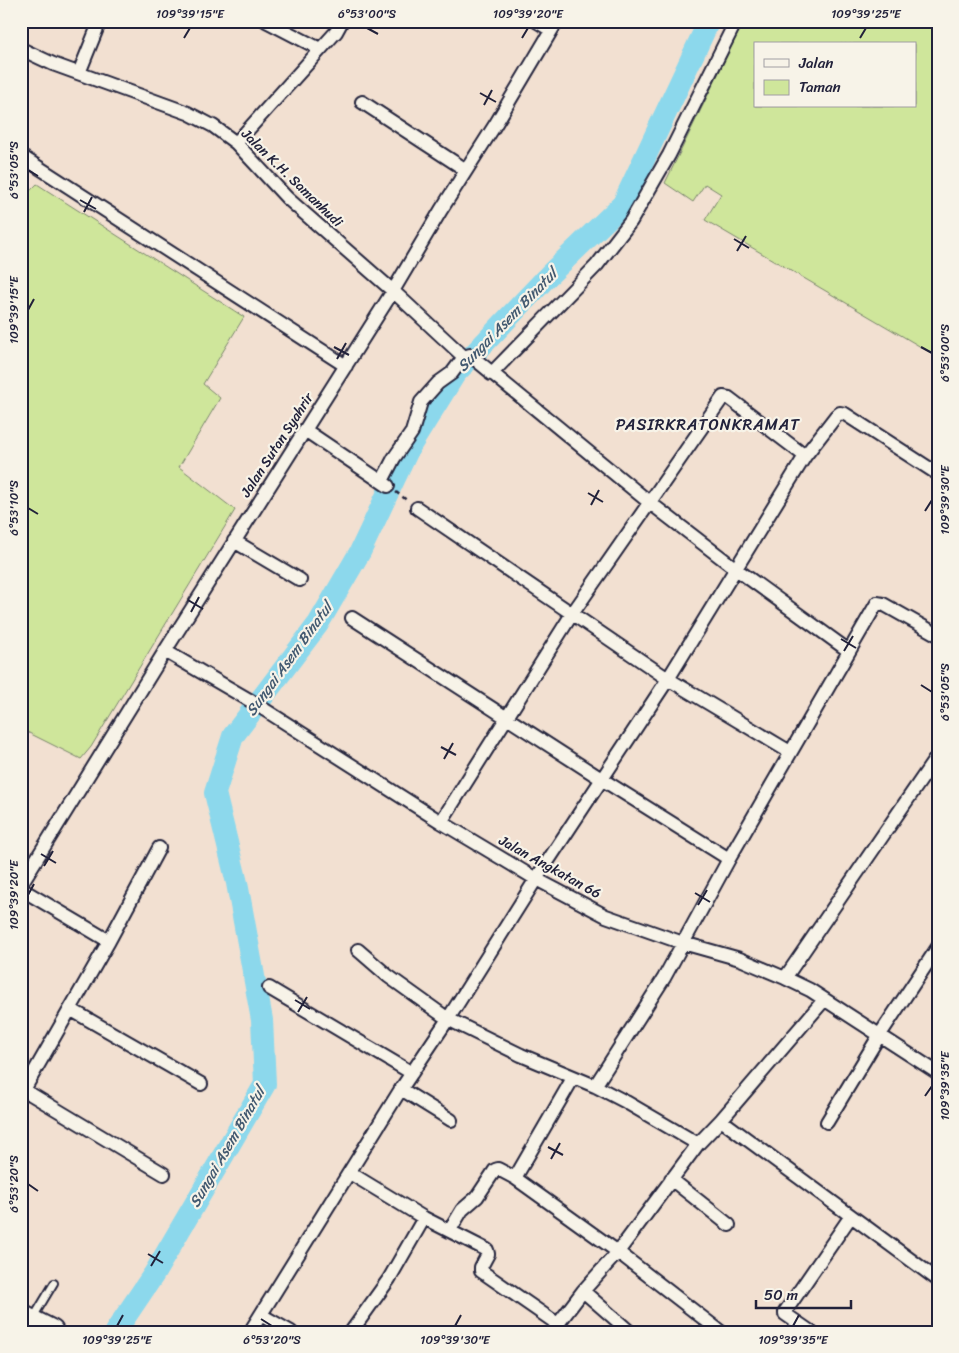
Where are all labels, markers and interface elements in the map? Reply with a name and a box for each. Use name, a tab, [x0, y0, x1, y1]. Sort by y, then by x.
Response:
text: 109°39'15"E	[156, 3, 225, 25]
text: 6°53'00"S	[338, 3, 396, 25]
text: 109°39'20"E	[493, 3, 564, 25]
text: 109°39'25"E	[831, 3, 902, 25]
legend	[754, 42, 916, 108]
text: Jalan	[798, 50, 833, 76]
text: Taman	[799, 74, 841, 100]
street label: Jalan K.H. Samanhudi	[235, 122, 350, 234]
text: 6°53'05"S	[3, 141, 25, 199]
water label: Sungai Asem Binatul	[451, 260, 566, 378]
text: 109°39'15"E	[3, 275, 25, 344]
text: 6°53'00"S	[934, 324, 956, 382]
street label: Jalan Sutan Syahrir	[233, 387, 321, 503]
district label: PASIRKRATONKRAMAT	[616, 410, 800, 439]
text: 109°39'30"E	[934, 464, 956, 535]
text: 6°53'10"S	[3, 480, 25, 536]
water label: Sungai Asem Binatul	[239, 594, 341, 721]
text: 6°53'05"S	[934, 663, 956, 721]
street label: Jalan Angkatan 66	[493, 828, 606, 906]
text: 109°39'20"E	[3, 859, 25, 930]
text: 109°39'35"E	[934, 1050, 956, 1121]
water label: Sungai Asem Binatul	[182, 1079, 274, 1212]
text: 6°53'20"S	[3, 1155, 25, 1213]
scale bar	[756, 1278, 852, 1310]
text: 50 m	[764, 1282, 799, 1308]
text: 109°39'25"E	[82, 1329, 153, 1351]
text: 6°53'20"S	[243, 1329, 301, 1351]
text: 109°39'30"E	[420, 1329, 491, 1351]
text: 109°39'35"E	[758, 1329, 829, 1351]

